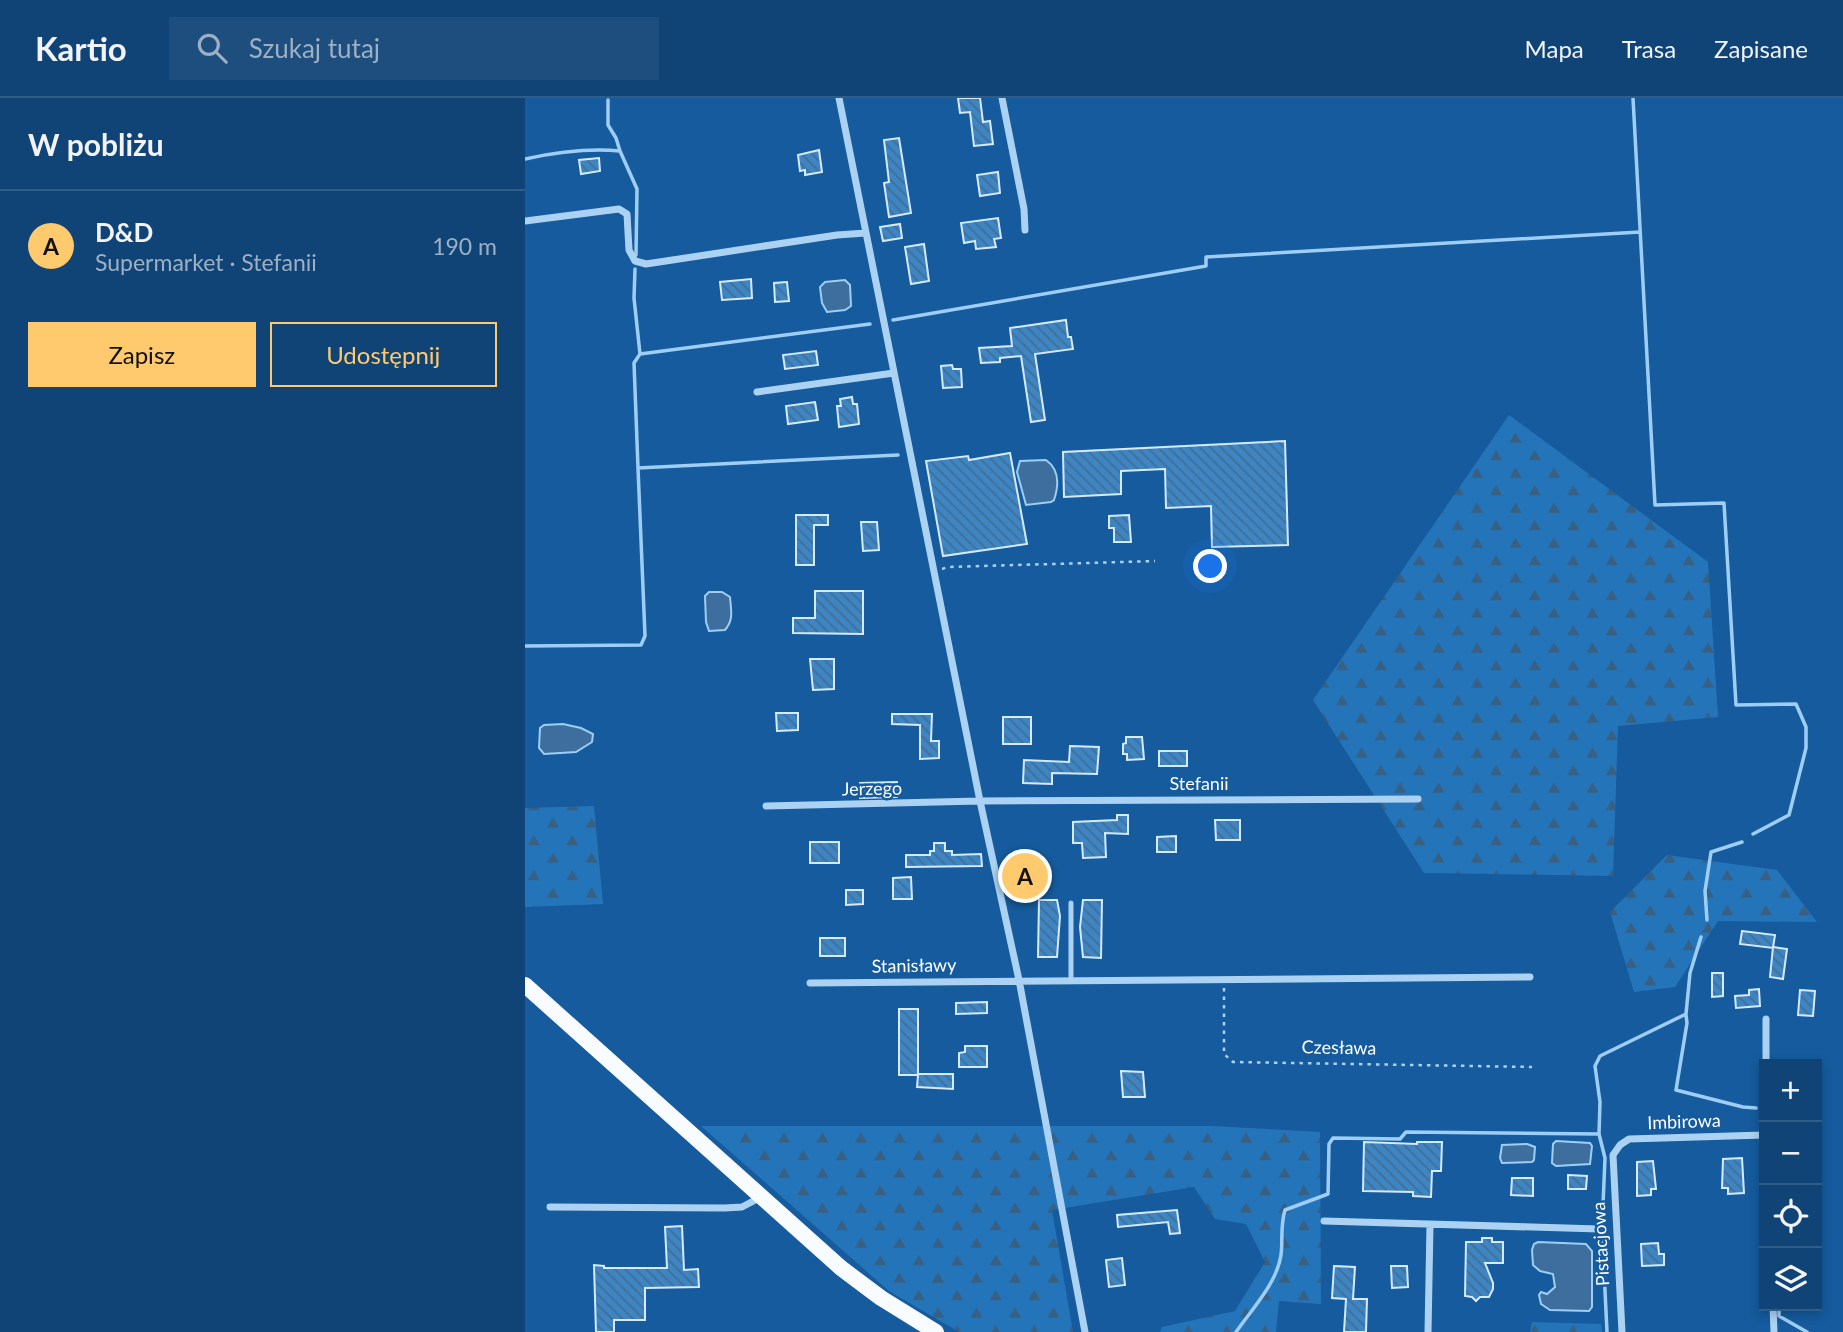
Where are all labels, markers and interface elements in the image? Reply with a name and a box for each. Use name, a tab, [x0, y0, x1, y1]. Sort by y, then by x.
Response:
search box	[169, 17, 659, 80]
text: Kartio	[35, 28, 127, 68]
icon: search	[193, 29, 231, 67]
text: Szukaj tutaj	[249, 32, 380, 64]
text: Mapa	[1525, 34, 1584, 63]
text: Trasa	[1622, 34, 1676, 63]
text: Zapisane	[1714, 34, 1808, 63]
text: W pobliżu	[28, 126, 164, 162]
text: D&D	[95, 216, 153, 248]
text: A	[43, 232, 59, 260]
text: 190 m	[432, 232, 497, 260]
text: Supermarket · Stefanii	[95, 248, 317, 276]
button: Zapisz	[28, 322, 256, 387]
button: Udostępnij	[270, 322, 497, 387]
your location	[1193, 549, 1227, 583]
street label: Stefanii	[1169, 772, 1229, 794]
street label: Jerzego	[842, 776, 902, 800]
pin: A	[1002, 850, 1048, 902]
street label: Stanisławy	[871, 953, 957, 977]
street label: Czesława	[1301, 1035, 1377, 1059]
map controls	[1759, 1059, 1822, 1311]
button: +	[1759, 1059, 1822, 1122]
street label: Imbirowa	[1647, 1109, 1721, 1133]
button: −	[1759, 1122, 1822, 1185]
button: locate	[1759, 1185, 1822, 1248]
street label: Pistacjowa	[1587, 1201, 1613, 1287]
button: layers	[1759, 1248, 1822, 1311]

